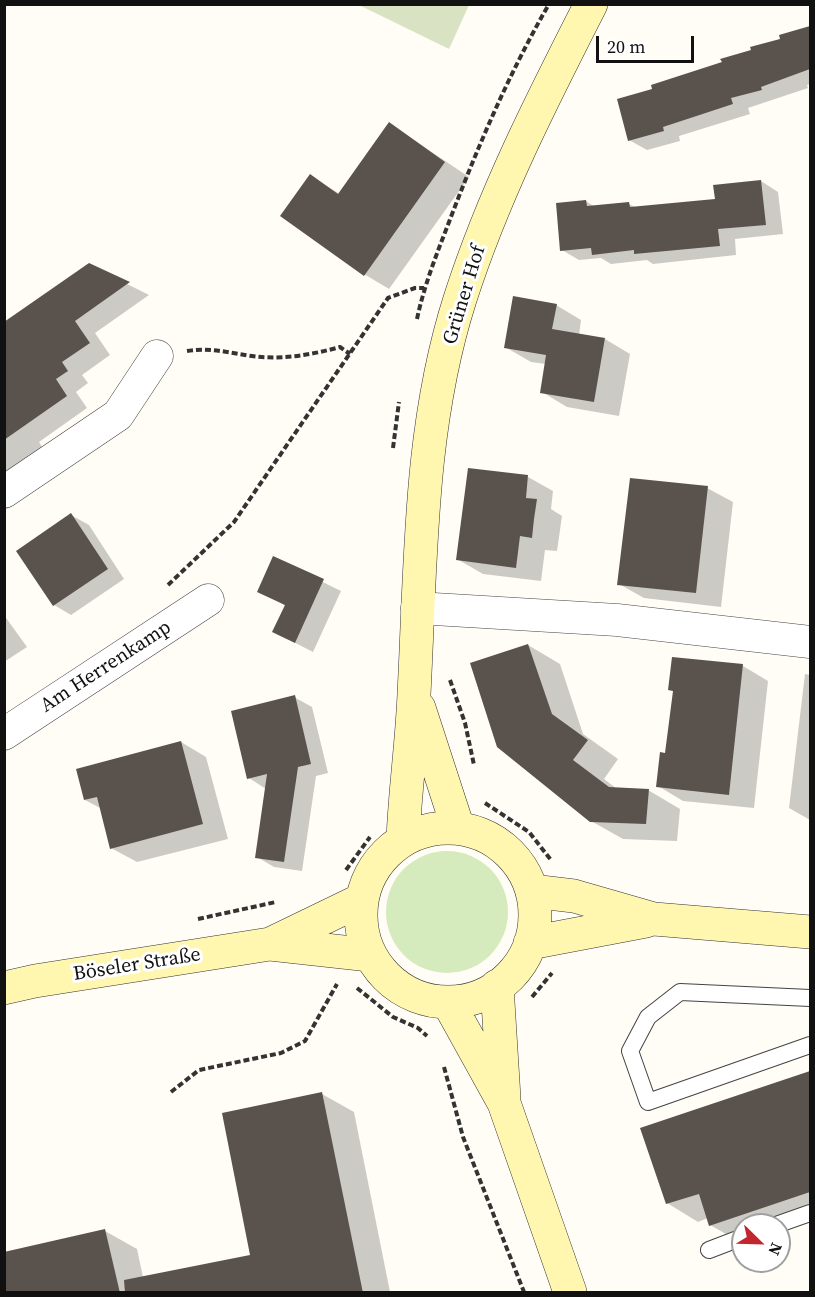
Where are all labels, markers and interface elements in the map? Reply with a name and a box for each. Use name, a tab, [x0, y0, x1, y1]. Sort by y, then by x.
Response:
scale bar	[599, 24, 696, 62]
text: 20 m	[607, 34, 645, 59]
street label: Grüner Hof	[439, 242, 491, 348]
street label: Am Herrenkamp	[36, 616, 176, 718]
street label: Böseler Straße	[72, 943, 202, 987]
north arrow	[731, 1213, 791, 1273]
text: N	[763, 1240, 788, 1259]

